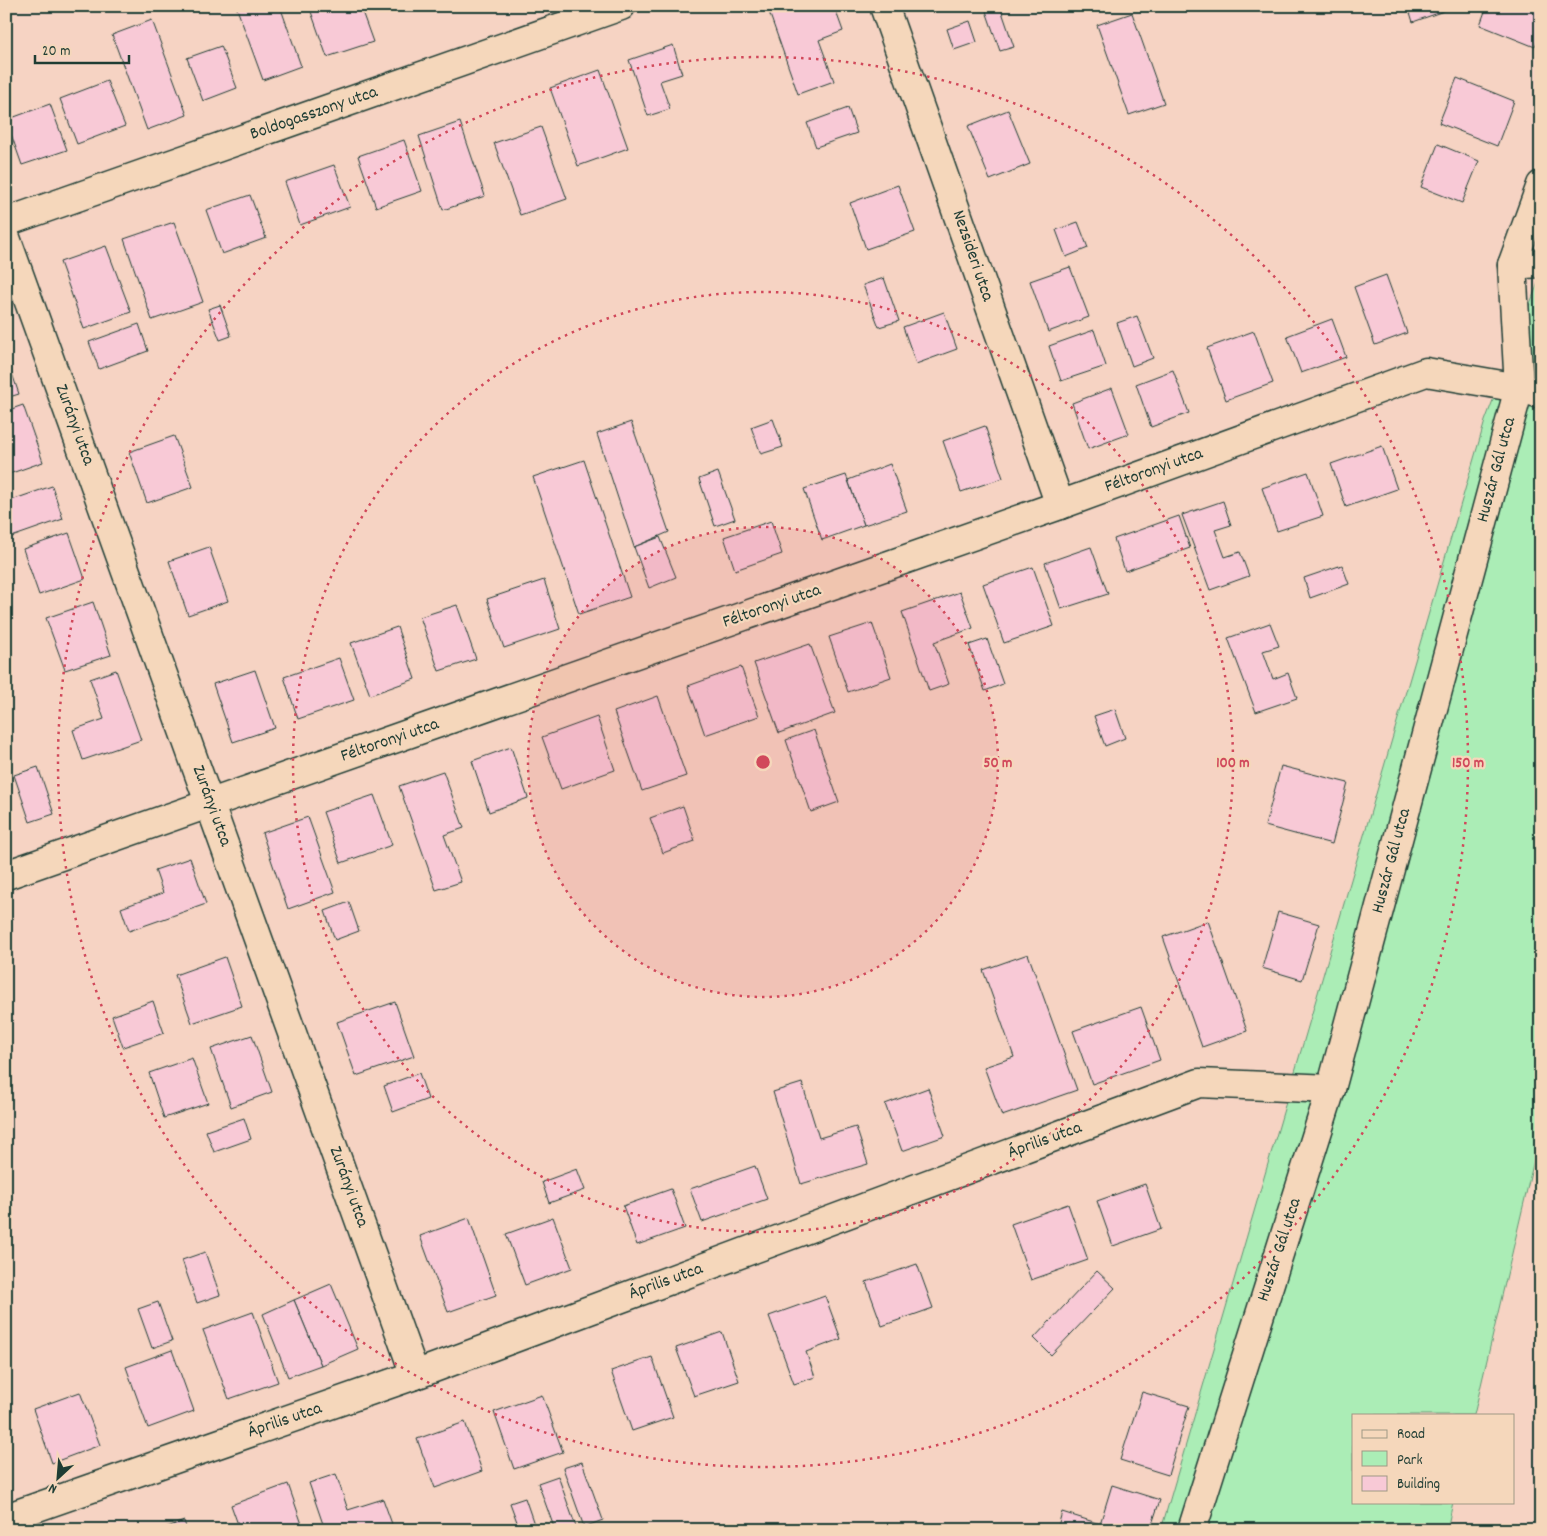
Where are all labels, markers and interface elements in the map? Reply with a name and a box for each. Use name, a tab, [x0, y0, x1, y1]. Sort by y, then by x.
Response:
scale bar	[35, 32, 129, 64]
text: 20 m	[42, 41, 70, 63]
street label: Boldogasszony utca	[247, 80, 382, 148]
street label: Nezsideri utca	[945, 207, 999, 306]
street label: Zurányi utca	[48, 381, 100, 469]
street label: Huszár Gál utca	[1471, 414, 1523, 525]
street label: Féltoronyi utca	[1102, 442, 1207, 500]
street label: Féltoronyi utca	[719, 578, 825, 636]
street label: Féltoronyi utca	[337, 712, 443, 770]
centre of rings	[754, 753, 772, 771]
text: 50 m	[984, 753, 1012, 775]
text: 100 m	[1216, 753, 1250, 775]
text: 150 m	[1452, 753, 1484, 775]
street label: Zurányi utca	[185, 762, 237, 850]
street label: Huszár Gál utca	[1366, 805, 1418, 916]
street label: Április utca	[1005, 1116, 1086, 1166]
street label: Zurányi utca	[322, 1143, 374, 1231]
street label: Huszár Gál utca	[1251, 1194, 1309, 1305]
street label: Április utca	[626, 1257, 707, 1307]
street label: Április utca	[245, 1396, 326, 1445]
legend	[1352, 1414, 1514, 1504]
text: Road	[1397, 1424, 1425, 1446]
text: Park	[1397, 1450, 1423, 1472]
north arrow	[32, 1454, 82, 1504]
text: Building	[1397, 1474, 1440, 1496]
text: N	[46, 1477, 61, 1498]

